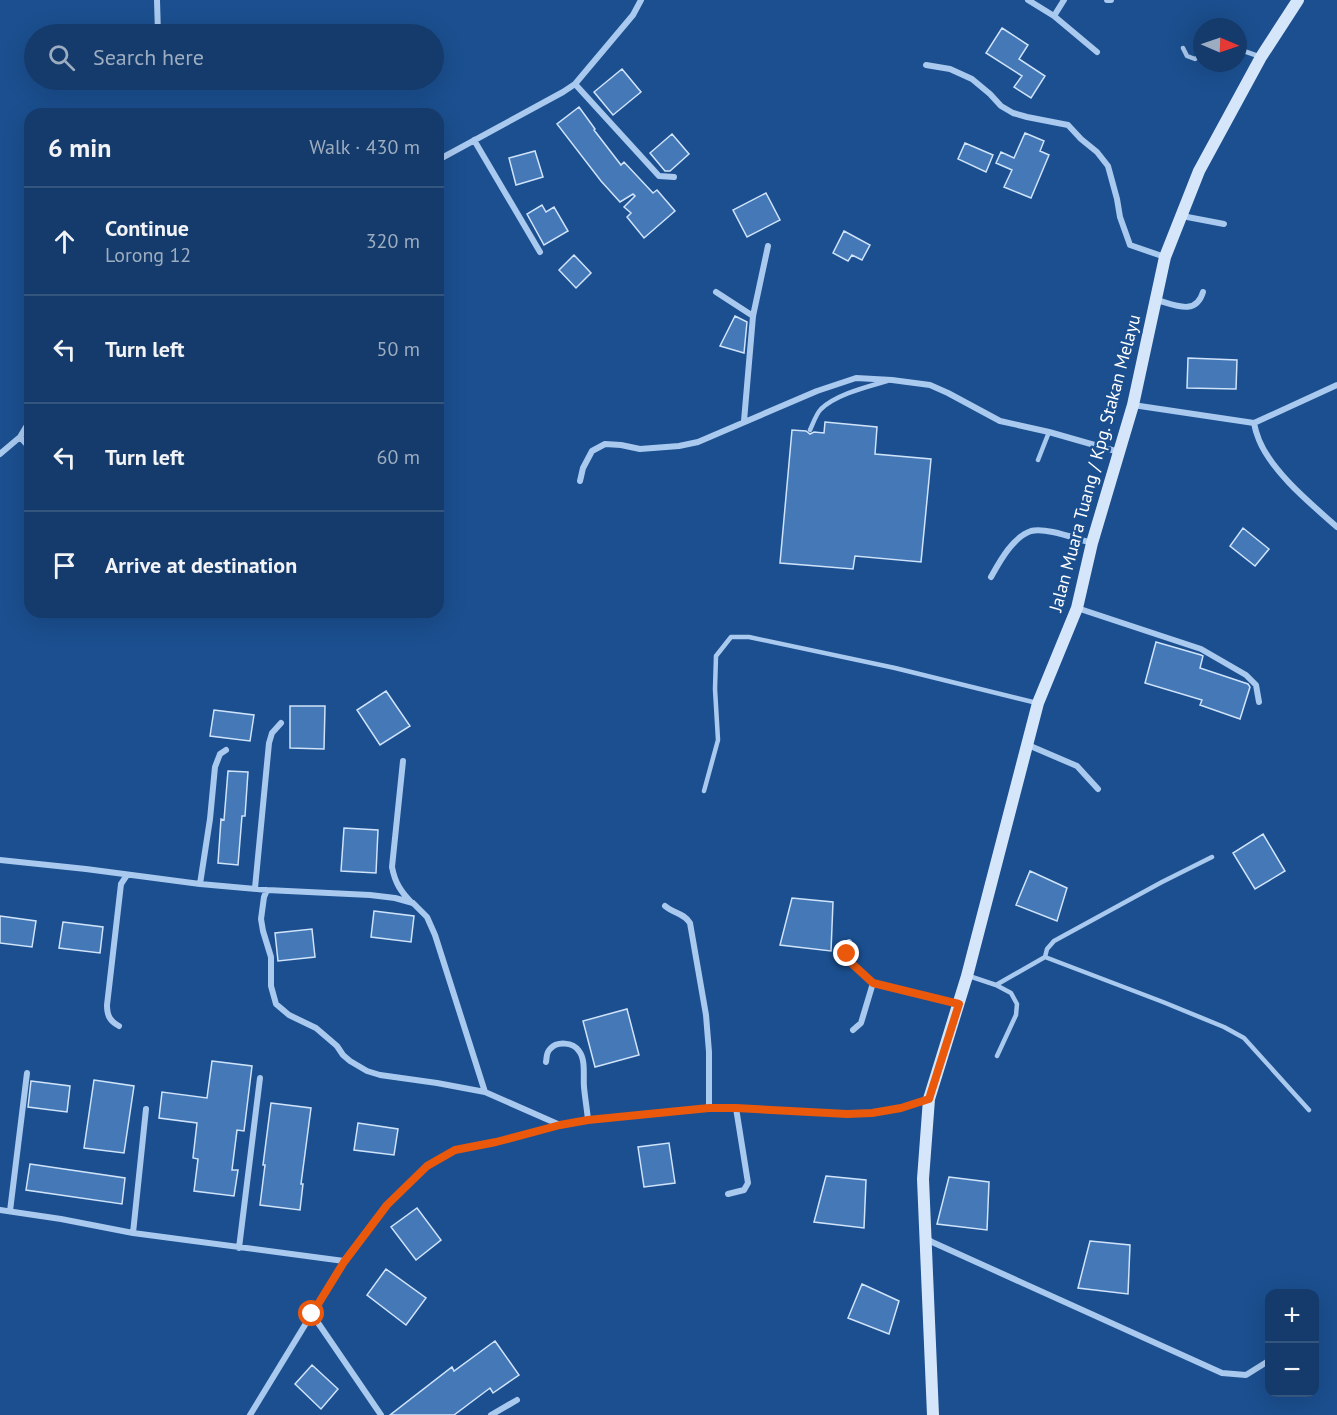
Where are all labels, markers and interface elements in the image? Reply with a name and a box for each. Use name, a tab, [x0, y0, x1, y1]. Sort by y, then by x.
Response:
north arrow	[1193, 18, 1247, 72]
search box	[24, 24, 444, 90]
icon: search	[45, 41, 78, 74]
text: Search here	[93, 43, 204, 71]
text: 6 min	[48, 131, 111, 164]
text: Walk · 430 m	[309, 134, 420, 160]
text: Continue	[105, 214, 189, 242]
icon: ahead	[48, 225, 81, 258]
text: 320 m	[366, 228, 420, 254]
text: Lorong 12	[105, 242, 191, 268]
street label: Jalan Muara Tuang / Kpg. Stakan Melayu	[1043, 312, 1145, 615]
icon: left	[48, 333, 81, 366]
text: Turn left	[105, 335, 185, 363]
text: 50 m	[377, 336, 420, 362]
icon: left	[48, 441, 81, 474]
text: Turn left	[105, 443, 185, 471]
text: 60 m	[377, 444, 420, 470]
icon: arrive	[48, 549, 81, 582]
text: Arrive at destination	[105, 551, 297, 579]
route end	[833, 940, 859, 966]
map controls	[1265, 1289, 1319, 1397]
button: +	[1265, 1289, 1319, 1343]
route start	[298, 1300, 324, 1326]
button: −	[1265, 1343, 1319, 1397]

